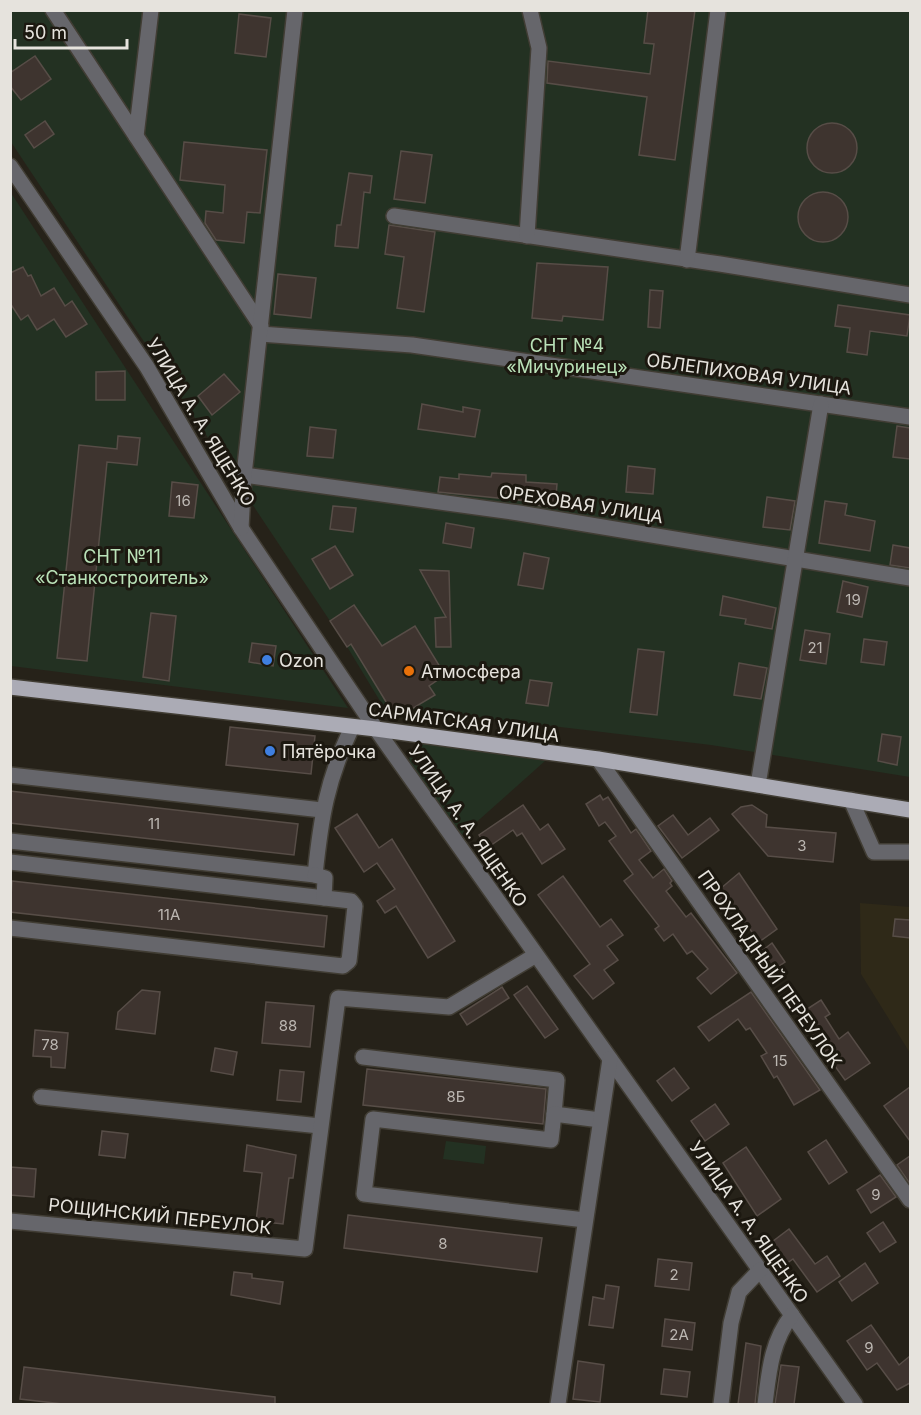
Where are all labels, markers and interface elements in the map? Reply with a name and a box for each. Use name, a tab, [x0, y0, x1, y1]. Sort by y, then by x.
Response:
scale bar	[15, 12, 128, 50]
text: 50 m	[24, 22, 67, 43]
street label: УЛИЦА А. А. ЯЩЕНКО	[142, 334, 260, 510]
park label: СНТ №4 «Мичуринец»	[506, 335, 628, 377]
street label: ОБЛЕПИХОВАЯ УЛИЦА	[645, 349, 853, 399]
street label: ОРЕХОВАЯ УЛИЦА	[497, 481, 665, 527]
house number: 16	[175, 491, 191, 510]
park label: СНТ №11 «Станкостроитель»	[35, 546, 209, 588]
house number: 19	[845, 590, 861, 609]
house number: 21	[807, 638, 823, 657]
place label: Ozon	[279, 650, 324, 671]
marker: Ozon	[260, 653, 274, 667]
place label: Атмосфера	[421, 661, 521, 682]
marker: Атмосфера	[402, 664, 416, 678]
street label: САРМАТСКАЯ УЛИЦА	[367, 698, 561, 746]
place label: Пятёрочка	[282, 741, 376, 762]
street label: УЛИЦА А. А. ЯЩЕНКО	[404, 741, 532, 911]
marker: Пятёрочка	[263, 744, 277, 758]
house number: 11	[148, 814, 160, 833]
house number: 3	[797, 836, 807, 855]
street label: ПРОХЛАДНЫЙ ПЕРЕУЛОК	[694, 866, 847, 1072]
house number: 11А	[158, 905, 180, 924]
house number: 88	[279, 1016, 297, 1035]
house number: 78	[41, 1035, 59, 1054]
house number: 15	[772, 1051, 788, 1070]
house number: 8Б	[447, 1087, 465, 1106]
street label: УЛИЦА А. А. ЯЩЕНКО	[685, 1137, 813, 1307]
house number: 9	[871, 1185, 881, 1204]
street label: РОЩИНСКИЙ ПЕРЕУЛОК	[47, 1193, 273, 1238]
house number: 8	[438, 1234, 448, 1253]
house number: 2	[669, 1265, 679, 1284]
house number: 2А	[669, 1325, 689, 1344]
house number: 9	[864, 1338, 874, 1357]

